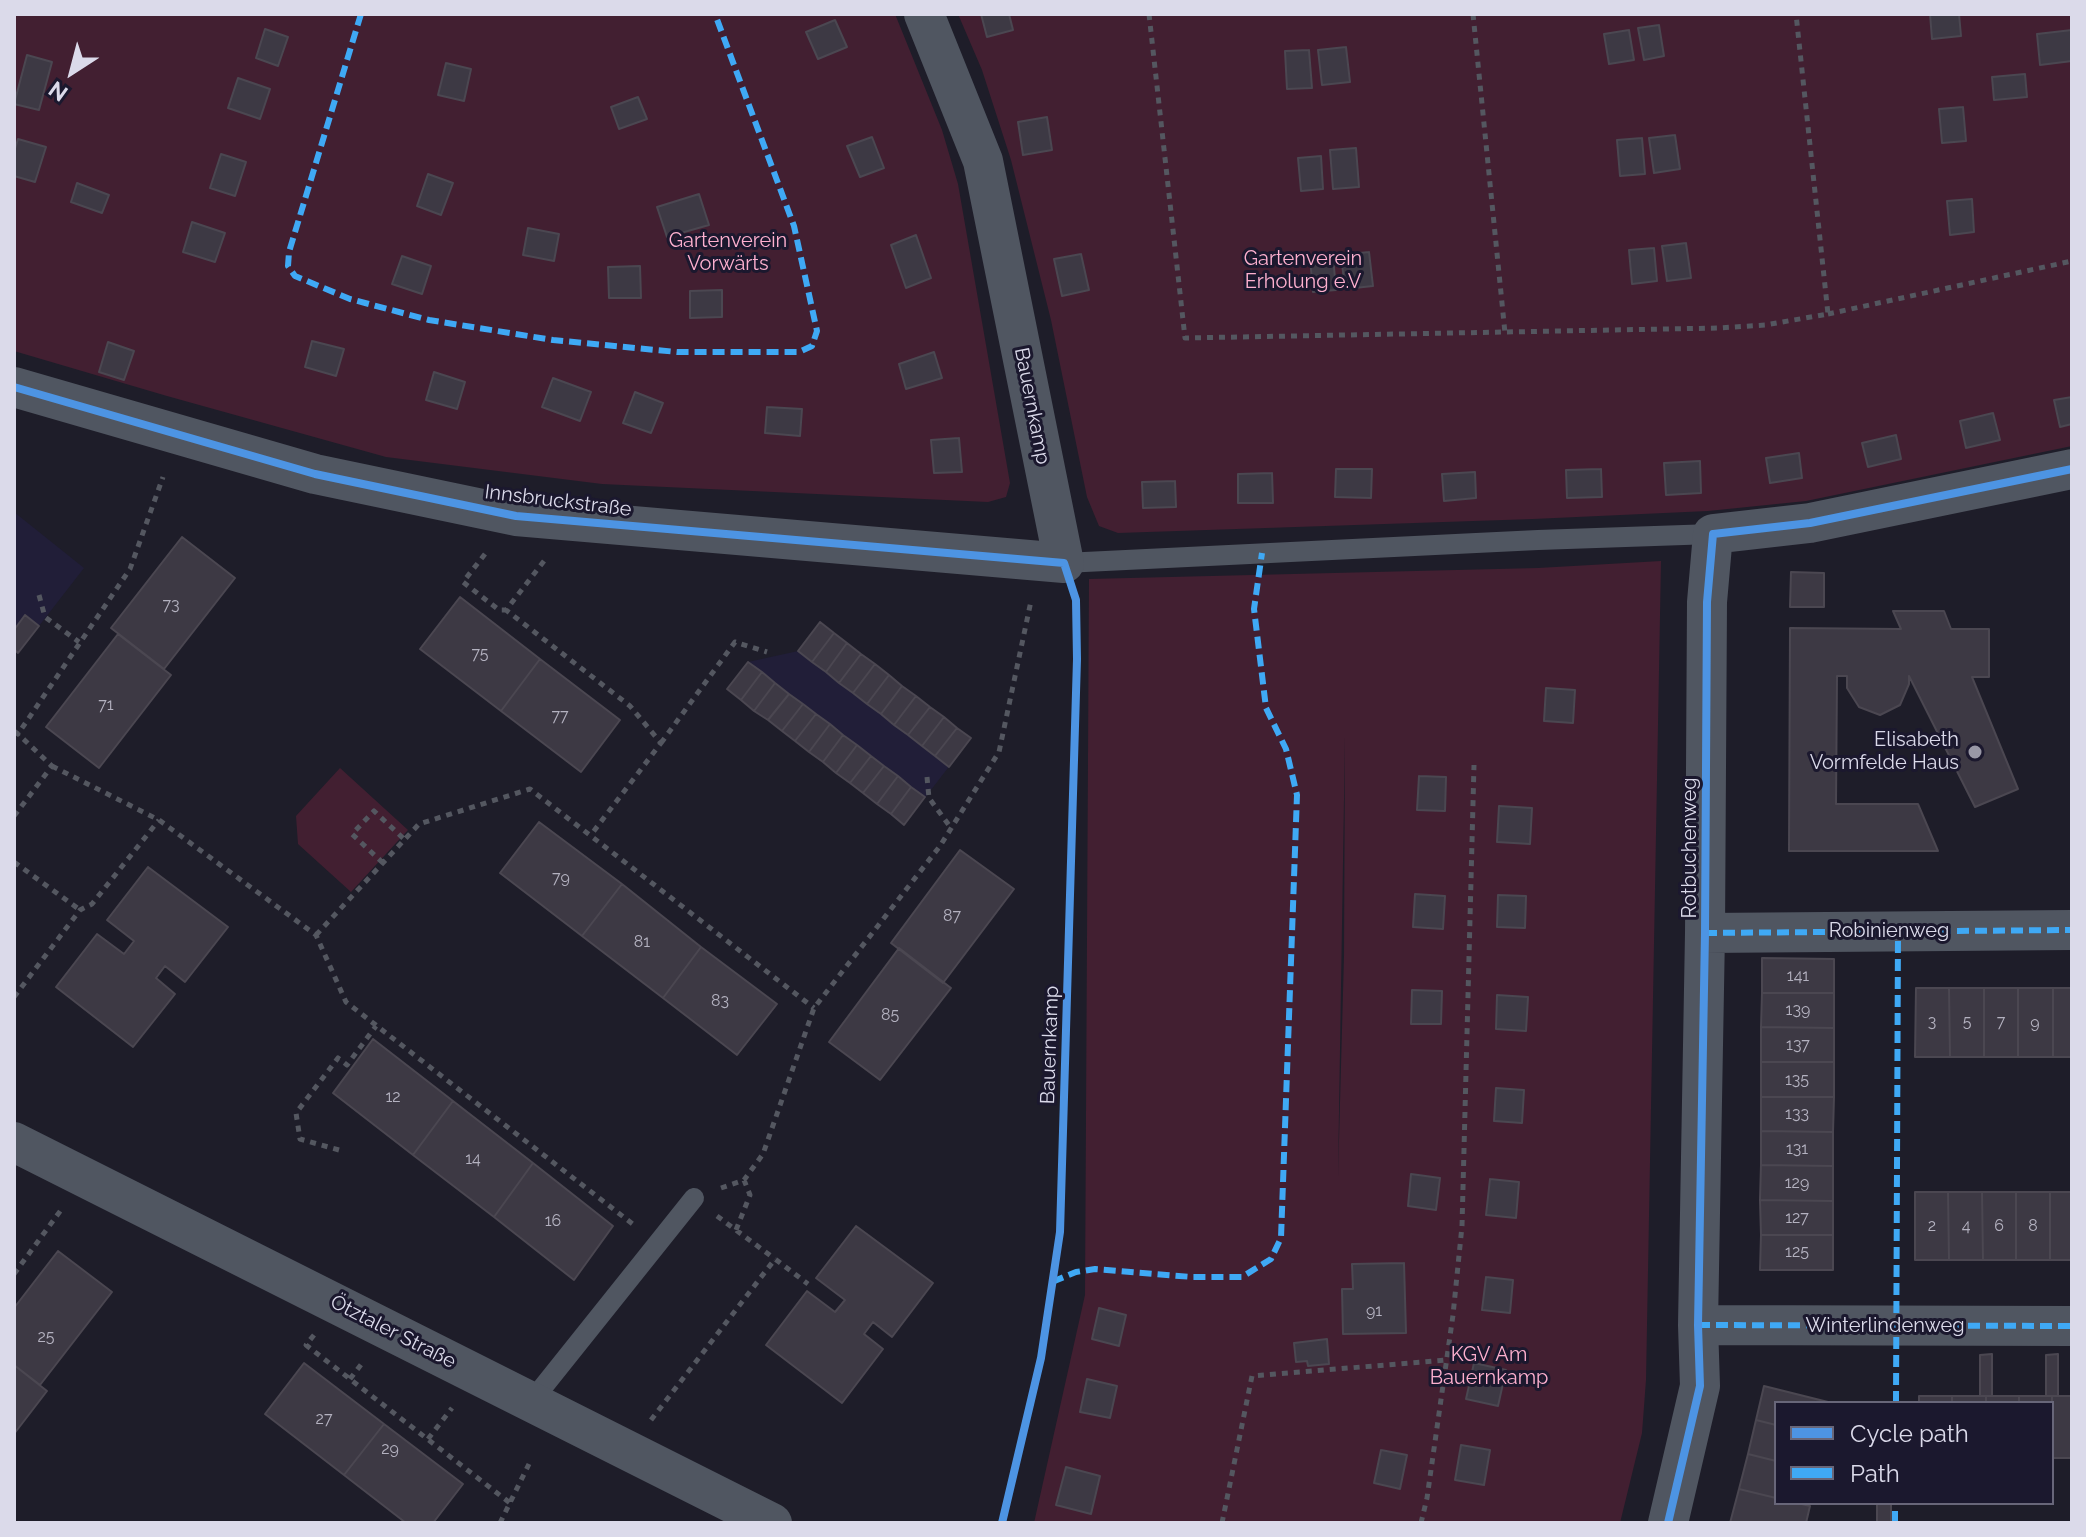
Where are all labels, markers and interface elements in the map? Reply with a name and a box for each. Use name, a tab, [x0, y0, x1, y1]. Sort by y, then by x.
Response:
north arrow	[32, 32, 112, 112]
text: N	[43, 76, 72, 107]
park label: Gartenverein Vorwärts	[669, 229, 787, 276]
park label: Gartenverein Erholung e.V	[1244, 247, 1362, 294]
street label: Bauernkamp	[1009, 345, 1055, 467]
street label: Innsbruckstraße	[483, 480, 633, 522]
house number: 73	[162, 595, 180, 615]
house number: 75	[471, 644, 489, 664]
house number: 71	[98, 695, 114, 715]
house number: 77	[551, 706, 569, 726]
place label: Elisabeth Vormfelde Haus	[1810, 728, 1959, 775]
marker: Elisabeth Vormfelde Haus	[1966, 743, 1984, 761]
street label: Rotbuchenweg	[1678, 777, 1702, 919]
house number: 79	[552, 868, 570, 888]
house number: 87	[943, 906, 961, 926]
street label: Robinienweg	[1829, 919, 1949, 943]
house number: 81	[634, 932, 650, 952]
house number: 141	[1787, 966, 1809, 986]
street label: Bauernkamp	[1036, 985, 1064, 1105]
house number: 83	[711, 991, 729, 1011]
house number: 139	[1786, 1000, 1810, 1020]
house number: 85	[881, 1005, 899, 1025]
house number: 3	[1928, 1012, 1936, 1032]
house number: 5	[1963, 1012, 1971, 1032]
house number: 7	[1997, 1012, 2005, 1032]
house number: 9	[2030, 1013, 2040, 1033]
house number: 137	[1786, 1035, 1810, 1055]
house number: 135	[1785, 1070, 1809, 1090]
house number: 12	[385, 1087, 401, 1107]
house number: 133	[1785, 1104, 1809, 1124]
house number: 131	[1786, 1139, 1808, 1159]
house number: 14	[465, 1149, 481, 1169]
house number: 129	[1785, 1173, 1809, 1193]
house number: 127	[1785, 1208, 1809, 1228]
house number: 16	[545, 1211, 561, 1231]
house number: 2	[1928, 1216, 1936, 1236]
house number: 4	[1962, 1216, 1970, 1236]
house number: 6	[1994, 1216, 2004, 1236]
house number: 8	[2028, 1216, 2038, 1236]
house number: 125	[1785, 1242, 1809, 1262]
street label: Ötztaler Straße	[326, 1290, 460, 1374]
house number: 91	[1366, 1301, 1382, 1321]
street label: Winterlindenweg	[1805, 1314, 1965, 1338]
house number: 25	[37, 1327, 55, 1347]
park label: KGV Am Bauernkamp	[1430, 1343, 1548, 1390]
legend	[1774, 1401, 2054, 1505]
house number: 27	[316, 1409, 332, 1429]
text: Cycle path	[1850, 1419, 1969, 1448]
house number: 29	[381, 1439, 399, 1459]
text: Path	[1850, 1459, 1900, 1488]

